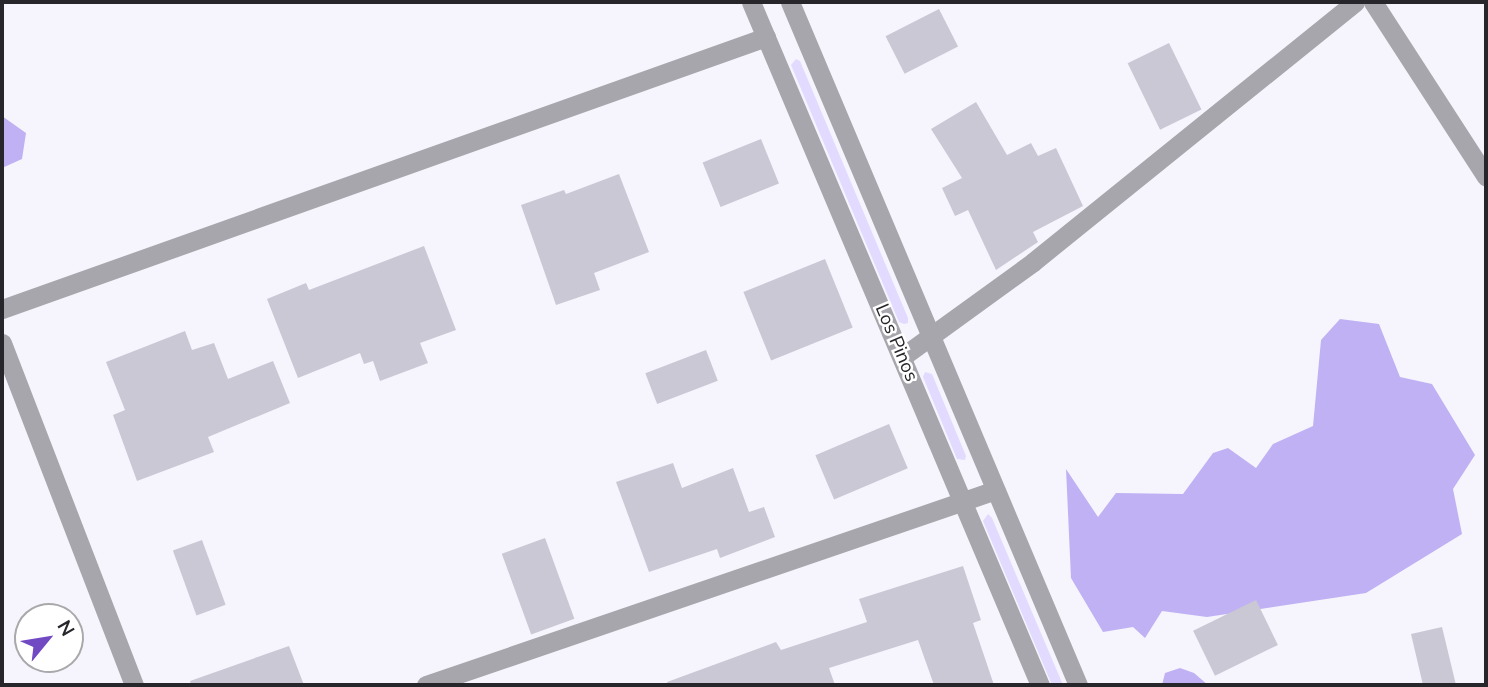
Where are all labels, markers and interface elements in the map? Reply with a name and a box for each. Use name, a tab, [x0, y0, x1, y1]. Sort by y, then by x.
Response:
street label: Los Pinos	[870, 301, 922, 385]
north arrow	[14, 603, 84, 673]
text: N	[51, 616, 80, 641]

